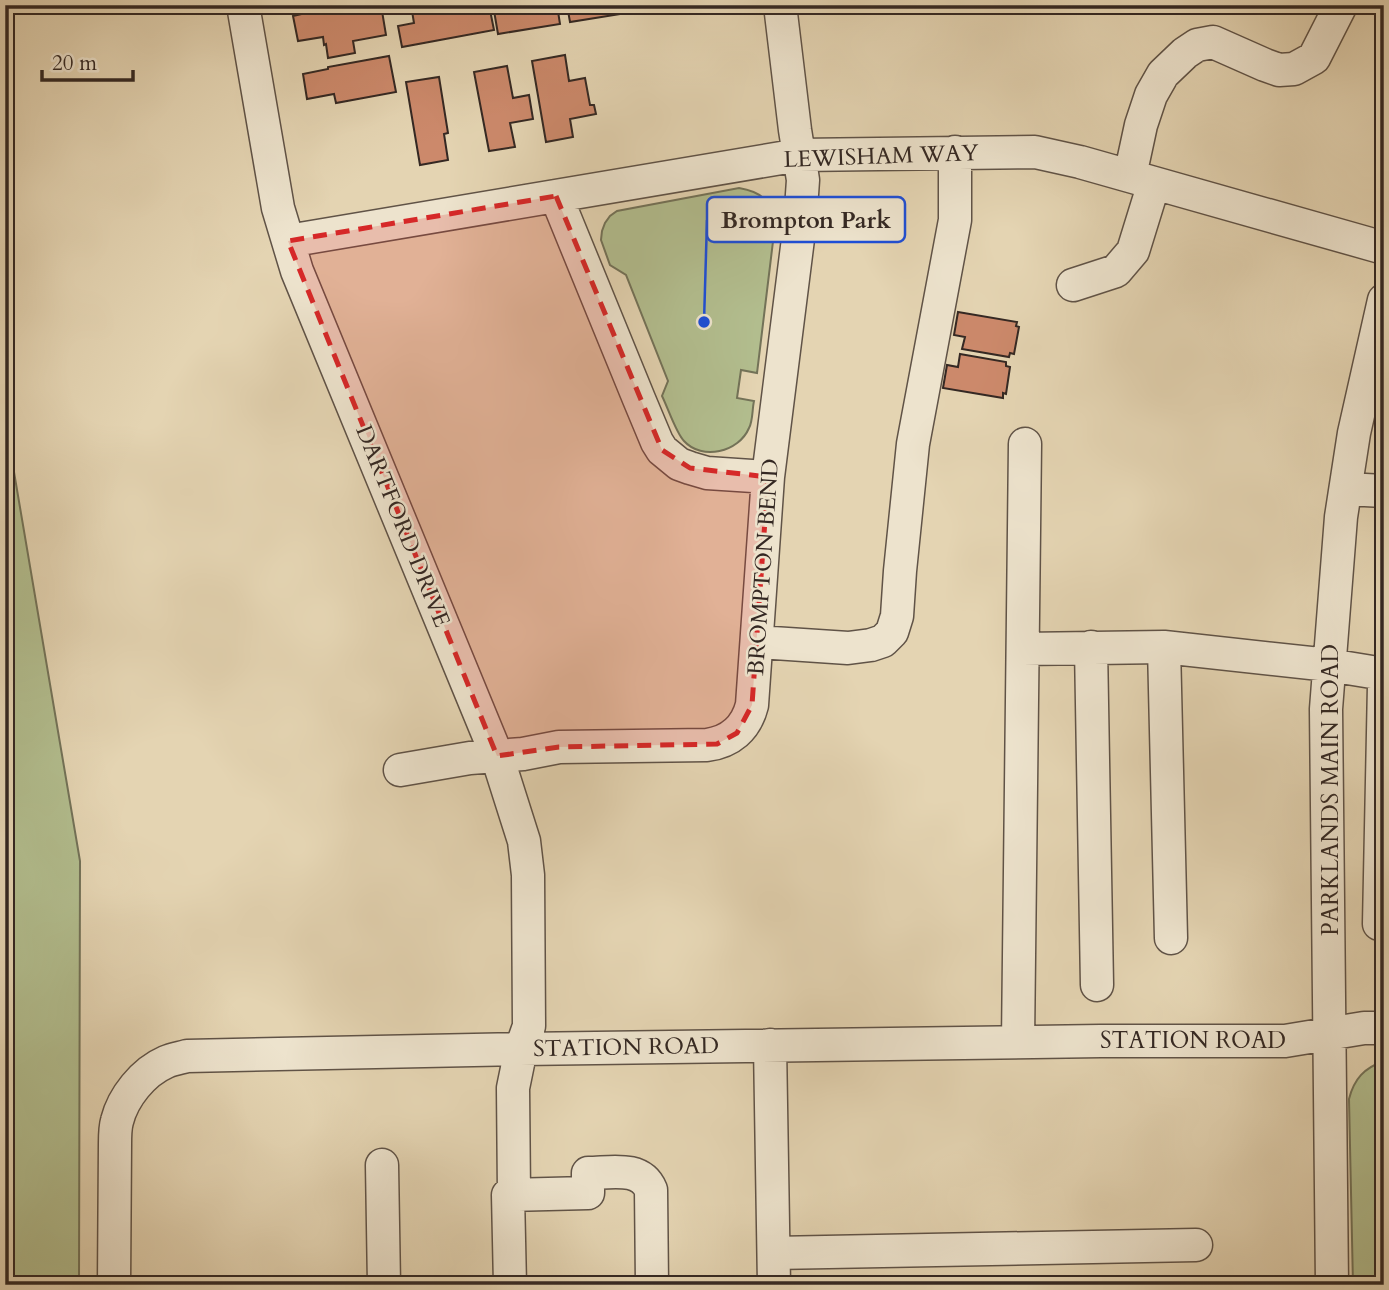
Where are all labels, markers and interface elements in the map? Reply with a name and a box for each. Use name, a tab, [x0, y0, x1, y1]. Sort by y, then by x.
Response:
scale bar	[42, 38, 133, 82]
text: 20 m	[52, 49, 97, 78]
street label: LEWISHAM WAY	[783, 137, 980, 175]
callout: Brompton Park	[707, 197, 905, 242]
text: Brompton Park	[721, 204, 891, 237]
street label: DARTFORD DRIVE	[348, 420, 458, 632]
street label: BROMPTON BEND	[740, 457, 786, 677]
street label: PARKLANDS MAIN ROAD	[1315, 644, 1346, 936]
street label: STATION ROAD	[1100, 1025, 1286, 1056]
street label: STATION ROAD	[533, 1030, 719, 1064]

